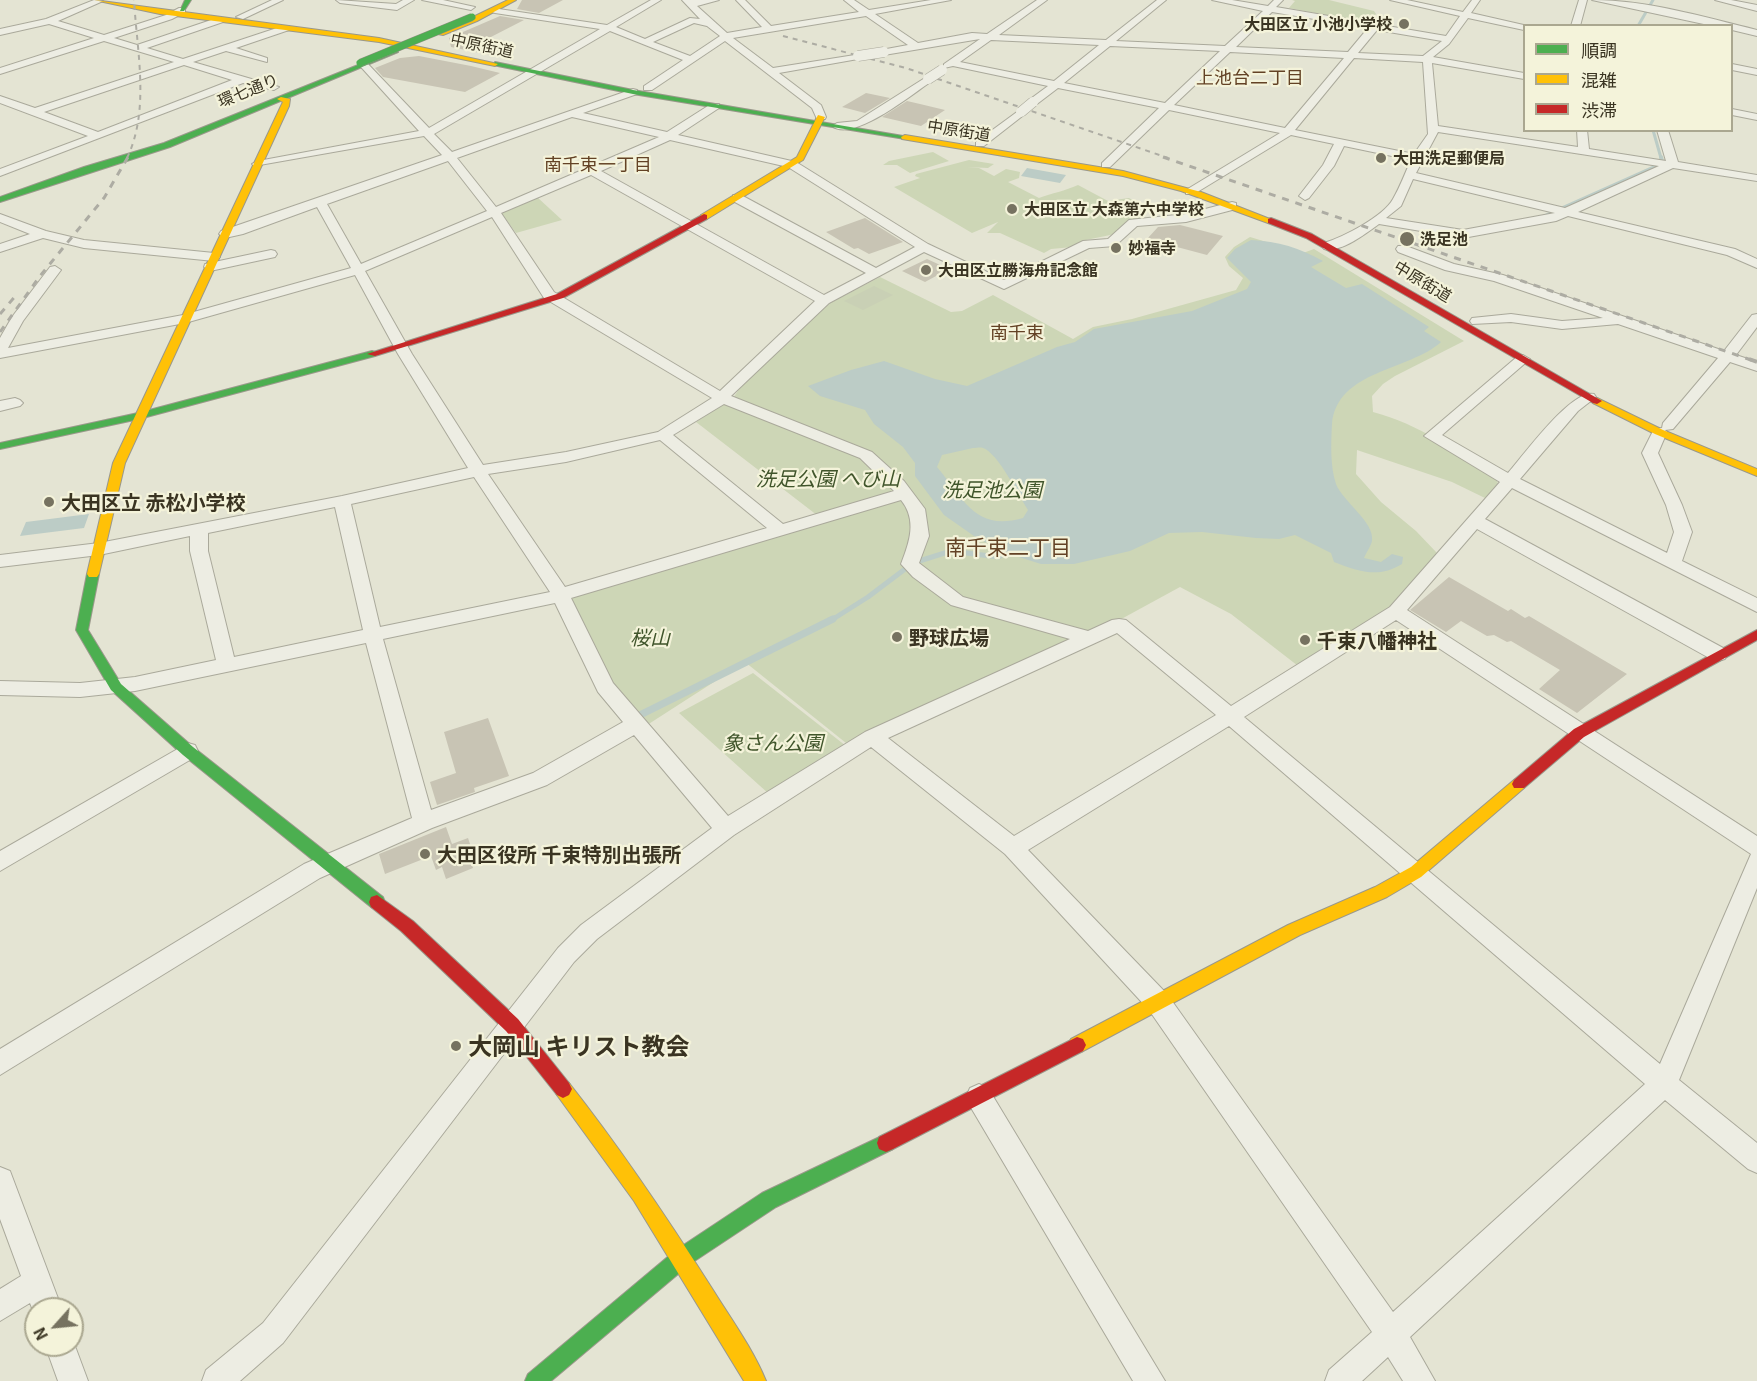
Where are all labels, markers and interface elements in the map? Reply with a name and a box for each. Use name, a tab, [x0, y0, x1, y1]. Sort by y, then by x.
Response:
place label: 大田区立 小池小学校	[1244, 14, 1392, 34]
marker: 大田区立 小池小学校	[1397, 17, 1411, 31]
legend	[1523, 24, 1733, 132]
street label: 中原街道	[449, 29, 515, 61]
text: 順調	[1581, 36, 1617, 62]
district label: 上池台二丁目	[1196, 66, 1304, 88]
text: 混雑	[1581, 66, 1617, 92]
street label: 環七通り	[215, 69, 281, 111]
text: 渋滞	[1581, 96, 1617, 122]
street label: 中原街道	[926, 116, 992, 144]
place label: 大田洗足郵便局	[1393, 148, 1505, 168]
marker: 大田洗足郵便局	[1374, 151, 1388, 165]
district label: 南千束一丁目	[544, 153, 652, 175]
place label: 大田区立 大森第六中学校	[1024, 199, 1204, 219]
marker: 大田区立 大森第六中学校	[1005, 202, 1019, 216]
place label: 洗足池	[1420, 229, 1468, 249]
marker: 洗足池	[1398, 230, 1416, 248]
place label: 妙福寺	[1128, 238, 1176, 258]
marker: 妙福寺	[1109, 241, 1123, 255]
street label: 中原街道	[1391, 256, 1455, 306]
place label: 大田区立勝海舟記念館	[938, 260, 1098, 280]
marker: 大田区立勝海舟記念館	[919, 263, 933, 277]
district label: 南千束	[990, 321, 1044, 343]
park label: 洗足公園 へび山	[756, 466, 900, 490]
park label: 洗足池公園	[942, 477, 1042, 501]
place label: 大田区立 赤松小学校	[61, 490, 246, 514]
marker: 大田区立 赤松小学校	[42, 495, 56, 509]
district label: 南千束二丁目	[945, 534, 1071, 560]
park label: 桜山	[630, 625, 670, 649]
place label: 野球広場	[909, 625, 989, 649]
place label: 千束八幡神社	[1317, 628, 1437, 652]
marker: 野球広場	[890, 630, 904, 644]
marker: 千束八幡神社	[1298, 633, 1312, 647]
park label: 象さん公園	[723, 730, 823, 754]
place label: 大田区役所 千束特別出張所	[437, 842, 682, 866]
marker: 大田区役所 千束特別出張所	[418, 847, 432, 861]
place label: 大岡山 キリスト教会	[468, 1032, 689, 1060]
marker: 大岡山 キリスト教会	[449, 1039, 463, 1053]
north arrow	[24, 1297, 84, 1357]
text: N	[26, 1323, 53, 1345]

